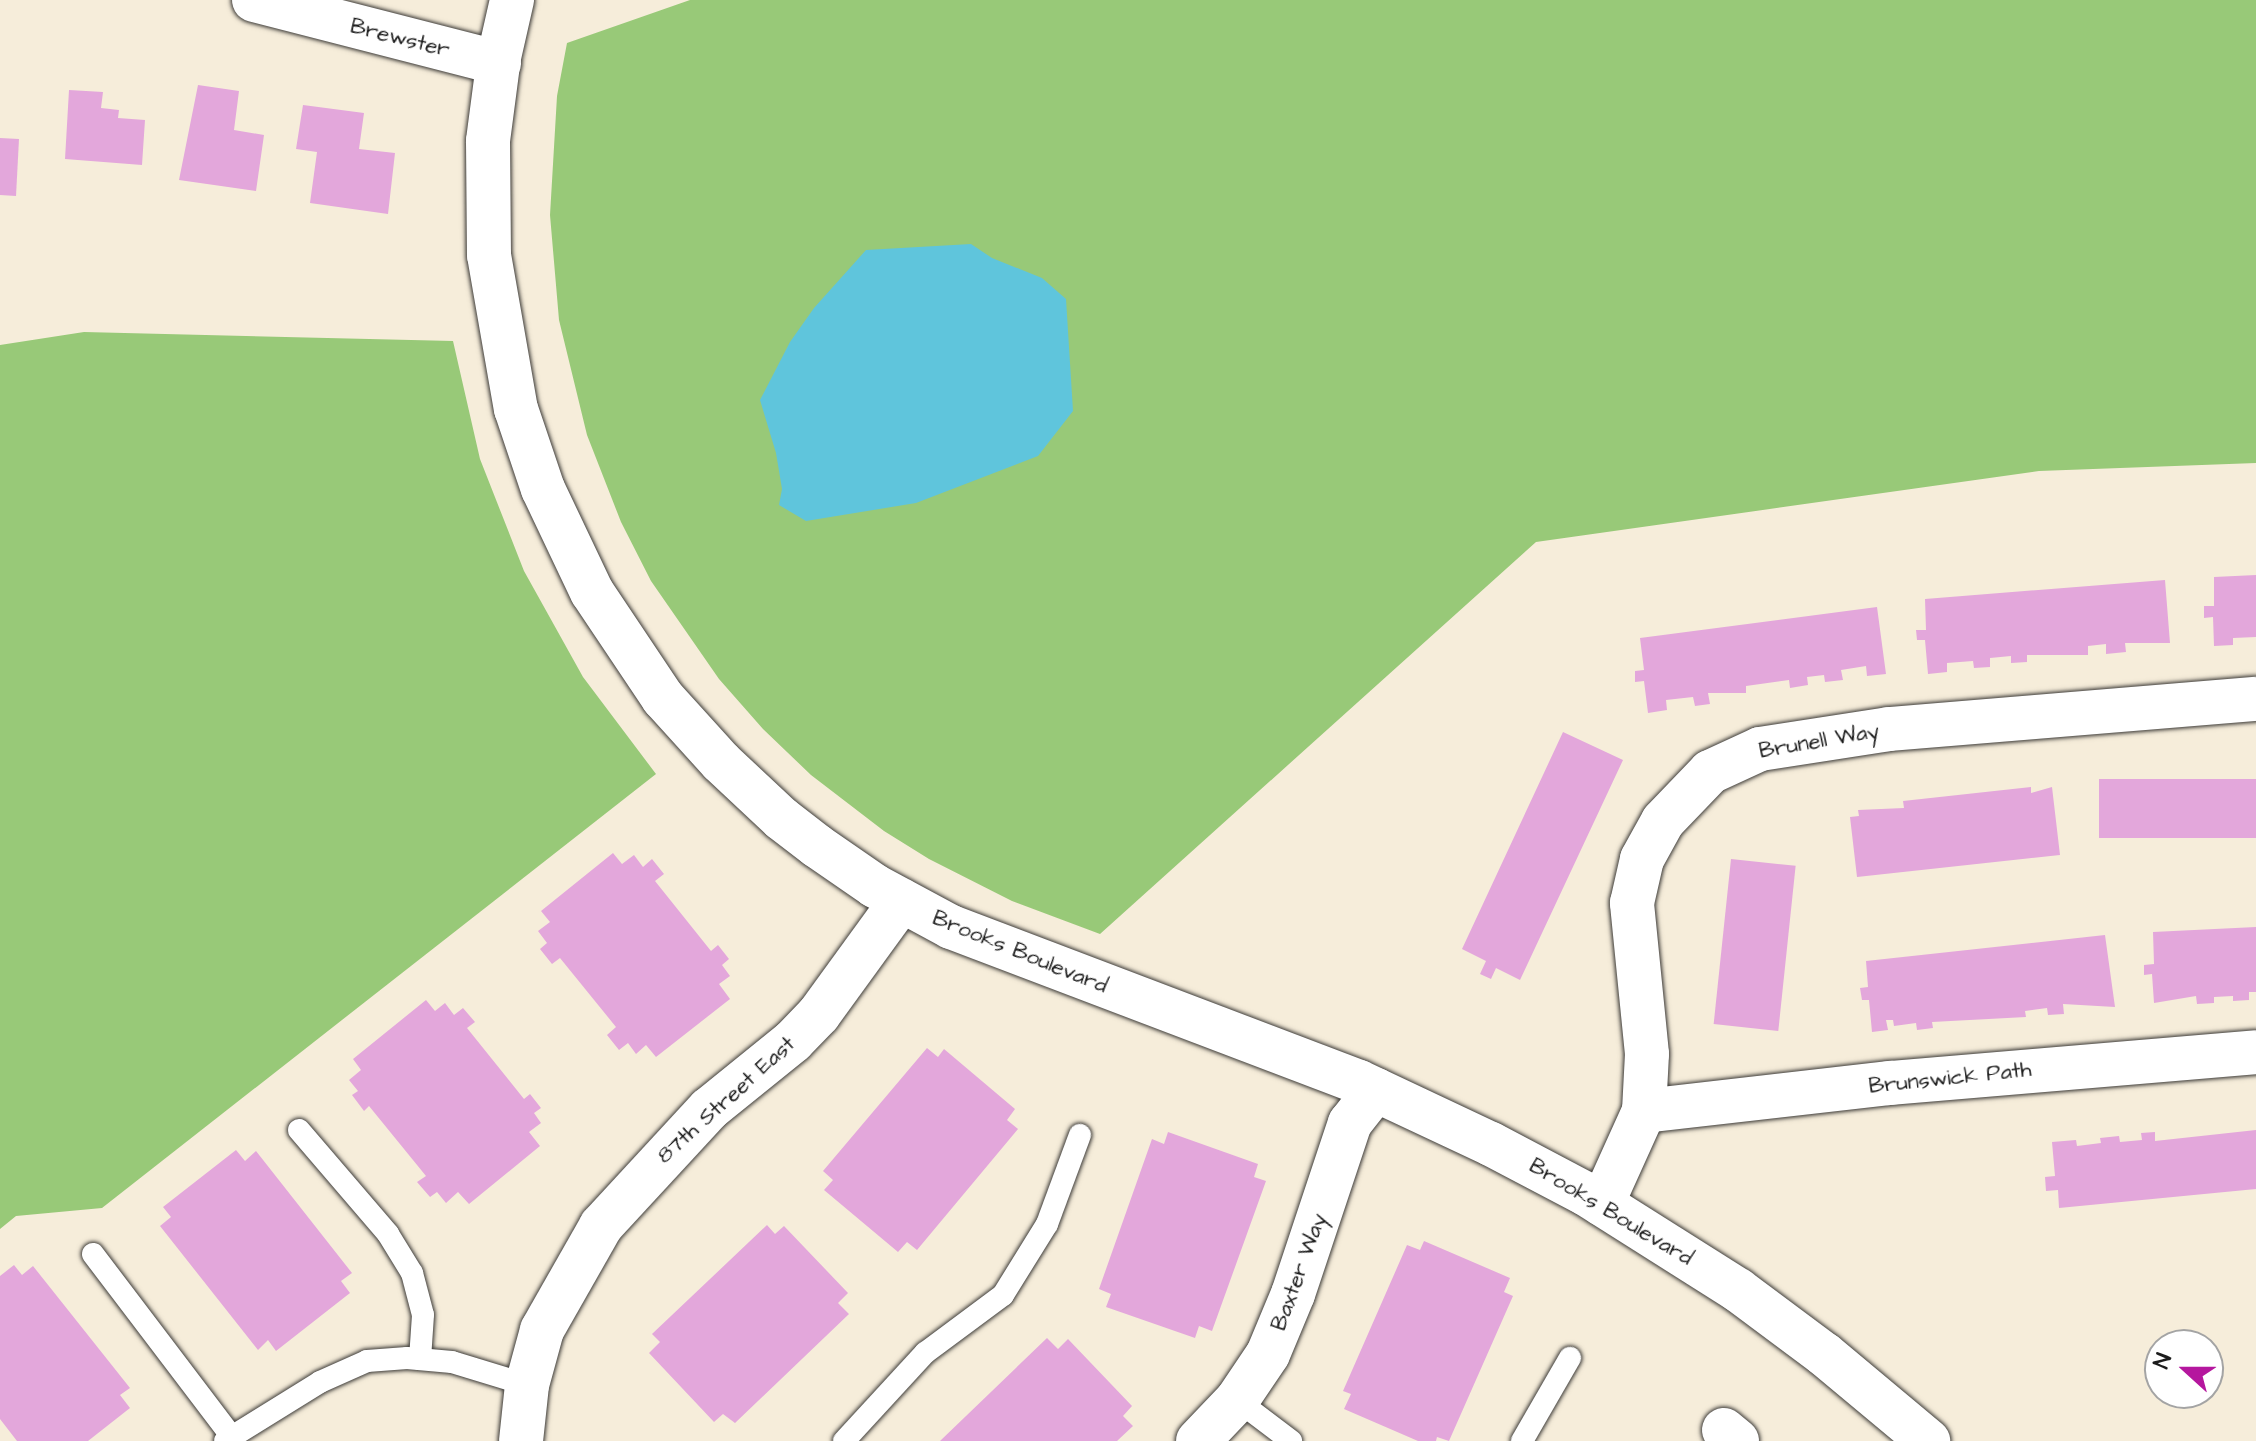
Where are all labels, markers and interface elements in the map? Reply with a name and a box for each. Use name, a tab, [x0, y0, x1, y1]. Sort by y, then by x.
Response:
street label: Brewster	[348, 13, 452, 63]
street label: Brunell Way	[1757, 717, 1881, 765]
street label: Brooks Boulevard	[929, 905, 1111, 999]
street label: 87th Street East	[651, 1031, 801, 1169]
street label: Brunswick Path	[1867, 1056, 2033, 1100]
street label: Brooks Boulevard	[1524, 1153, 1698, 1271]
street label: Baxter Way	[1266, 1210, 1332, 1334]
north arrow	[2144, 1329, 2224, 1409]
text: N	[2146, 1349, 2180, 1373]

